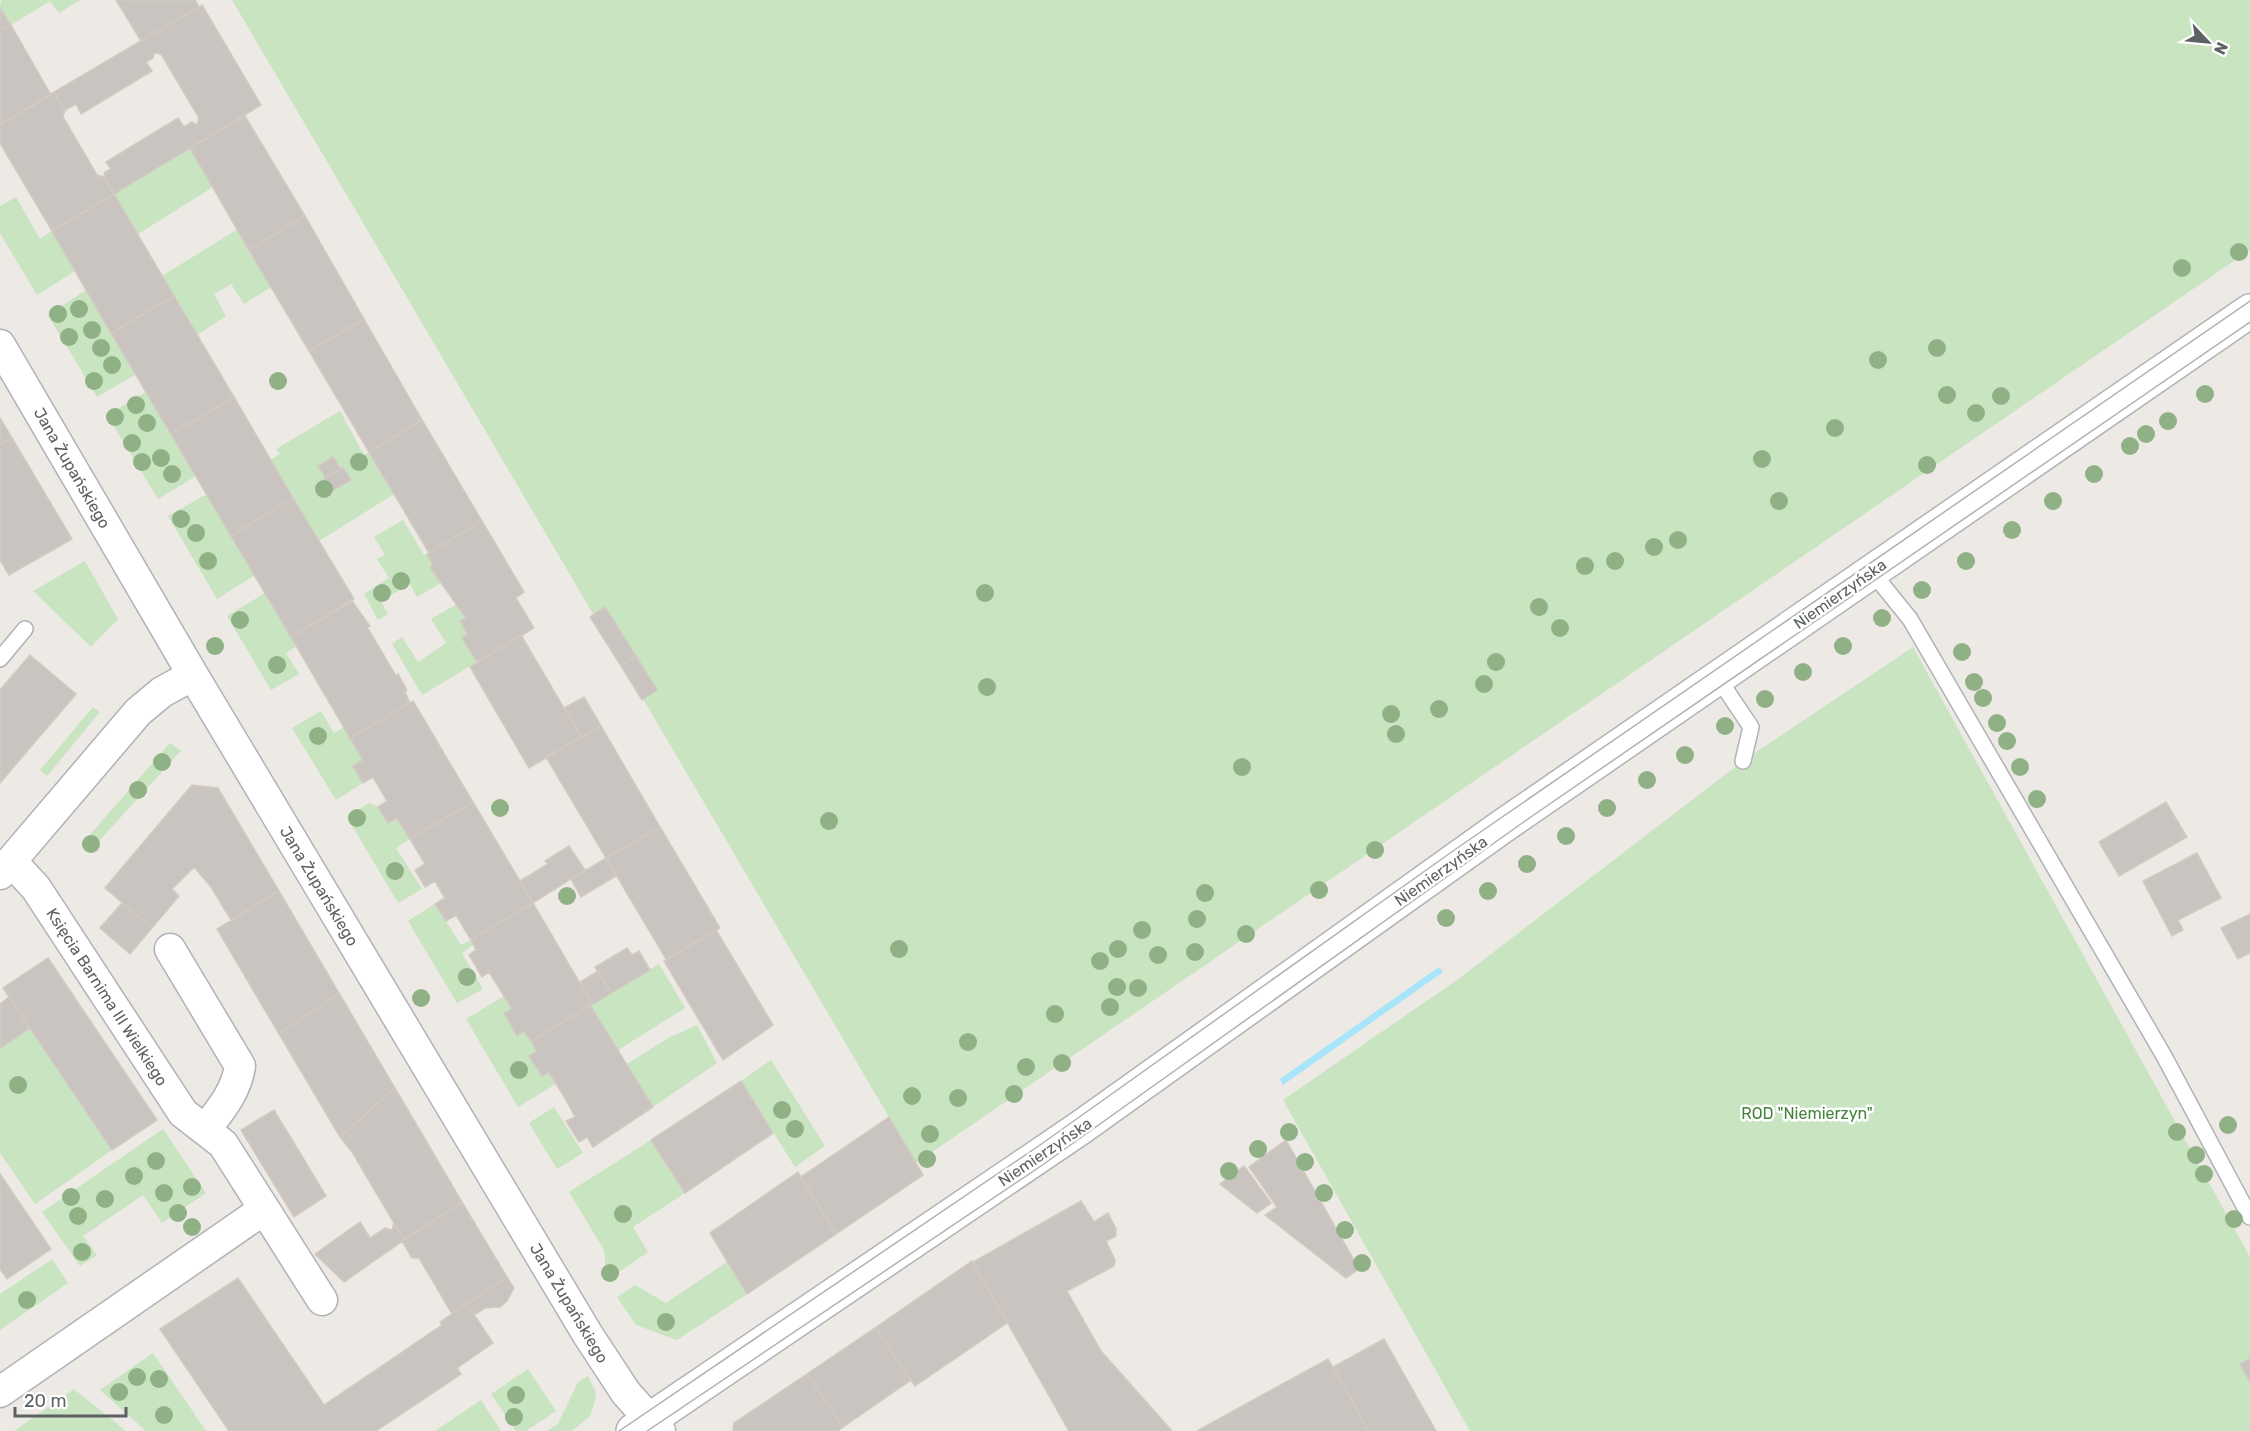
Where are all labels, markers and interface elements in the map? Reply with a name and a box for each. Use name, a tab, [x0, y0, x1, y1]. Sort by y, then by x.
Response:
north arrow	[2178, 12, 2238, 72]
text: N	[2210, 39, 2232, 58]
street label: Jana Żupańskiego	[30, 404, 114, 532]
street label: Niemierzyńska	[1790, 555, 1890, 633]
street label: Jana Żupańskiego	[276, 823, 362, 949]
street label: Niemierzyńska	[1391, 832, 1491, 910]
street label: Księcia Barnima III Wielkiego	[41, 905, 172, 1090]
park label: ROD "Niemierzyn"	[1741, 1104, 1873, 1123]
street label: Niemierzyńska	[995, 1114, 1095, 1190]
street label: Jana Żupańskiego	[526, 1240, 612, 1366]
scale bar	[15, 1380, 126, 1418]
text: 20 m	[24, 1390, 66, 1412]

